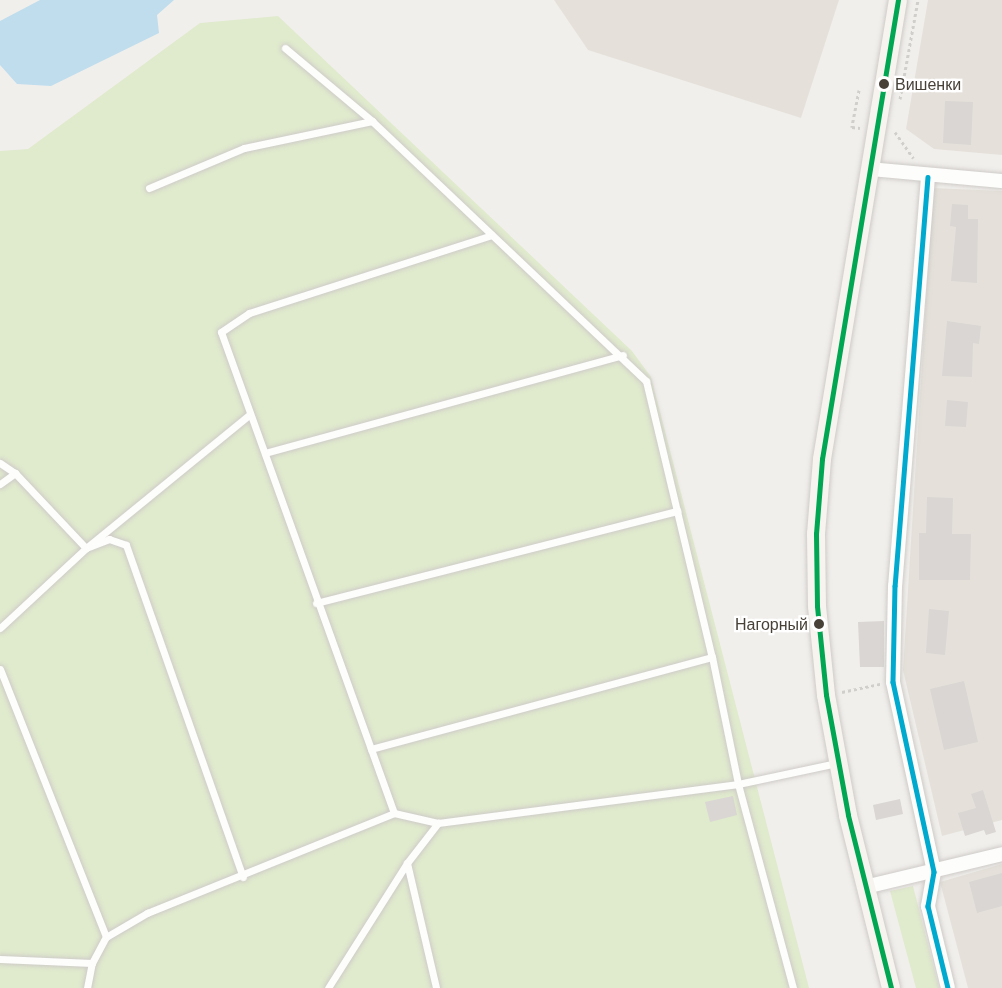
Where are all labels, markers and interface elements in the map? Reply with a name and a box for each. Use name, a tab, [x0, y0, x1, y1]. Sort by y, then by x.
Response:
place label: Вишенки	[895, 74, 961, 94]
marker: Вишенки	[878, 78, 890, 90]
place label: Нагорный	[735, 614, 808, 634]
marker: Нагорный	[813, 618, 825, 630]

